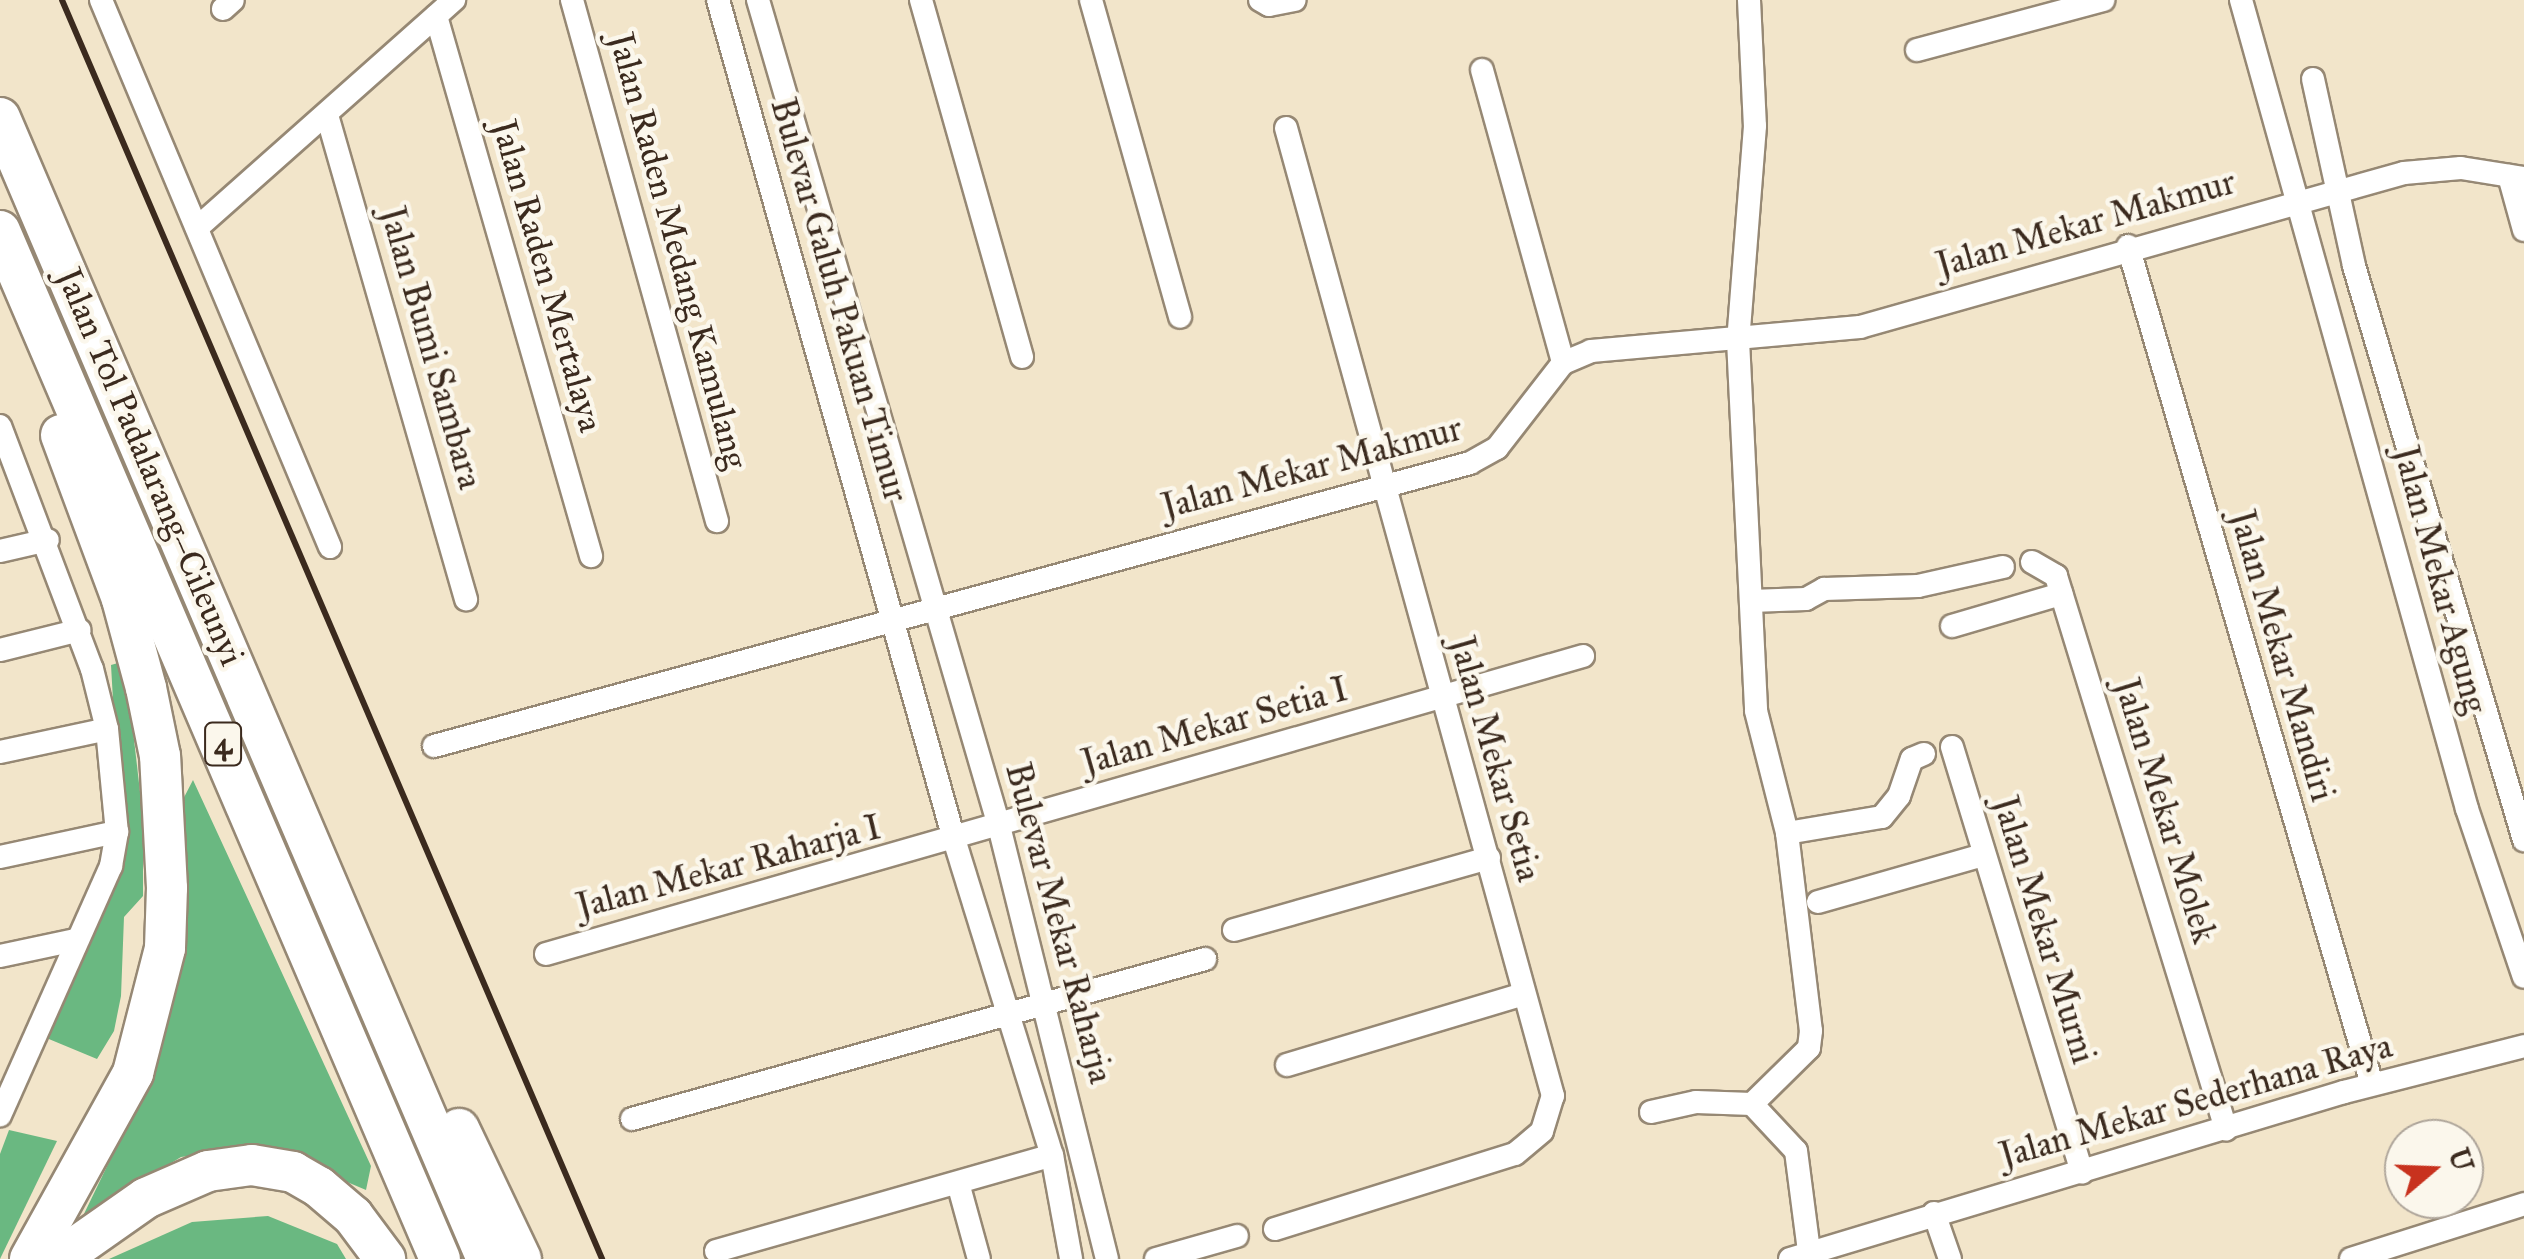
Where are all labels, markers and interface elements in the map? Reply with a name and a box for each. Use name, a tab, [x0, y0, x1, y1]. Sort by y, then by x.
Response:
street label: Jalan Raden Medang Kamulang	[600, 29, 756, 473]
street label: Bulevar Galuh Pakuan Timur	[761, 93, 917, 507]
street label: Jalan Raden Mertalaya	[482, 115, 612, 437]
street label: Jalan Mekar Makmur	[1932, 161, 2240, 287]
street label: Jalan Bumi Sambara	[371, 202, 491, 494]
street label: Jalan Tol Padalarang–Cileunyi	[47, 262, 253, 672]
street label: Jalan Mekar Makmur	[1157, 408, 1467, 528]
street label: Jalan Mekar Agung	[2384, 442, 2496, 718]
street label: Jalan Mekar Mandiri	[2220, 506, 2344, 806]
street label: Jalan Mekar Setia	[1440, 632, 1550, 886]
street label: Jalan Mekar Setia I	[1077, 668, 1353, 784]
street label: Jalan Mekar Molek	[2105, 674, 2225, 948]
road number: 4	[203, 717, 243, 771]
street label: Bulevar Mekar Raharja	[996, 758, 1122, 1088]
street label: Jalan Mekar Murni	[1983, 792, 2105, 1068]
street label: Jalan Mekar Raharja I	[572, 806, 886, 928]
street label: Jalan Mekar Sederhana Raya	[1995, 1025, 2397, 1177]
north arrow	[2384, 1119, 2484, 1219]
text: U	[2441, 1144, 2481, 1176]

